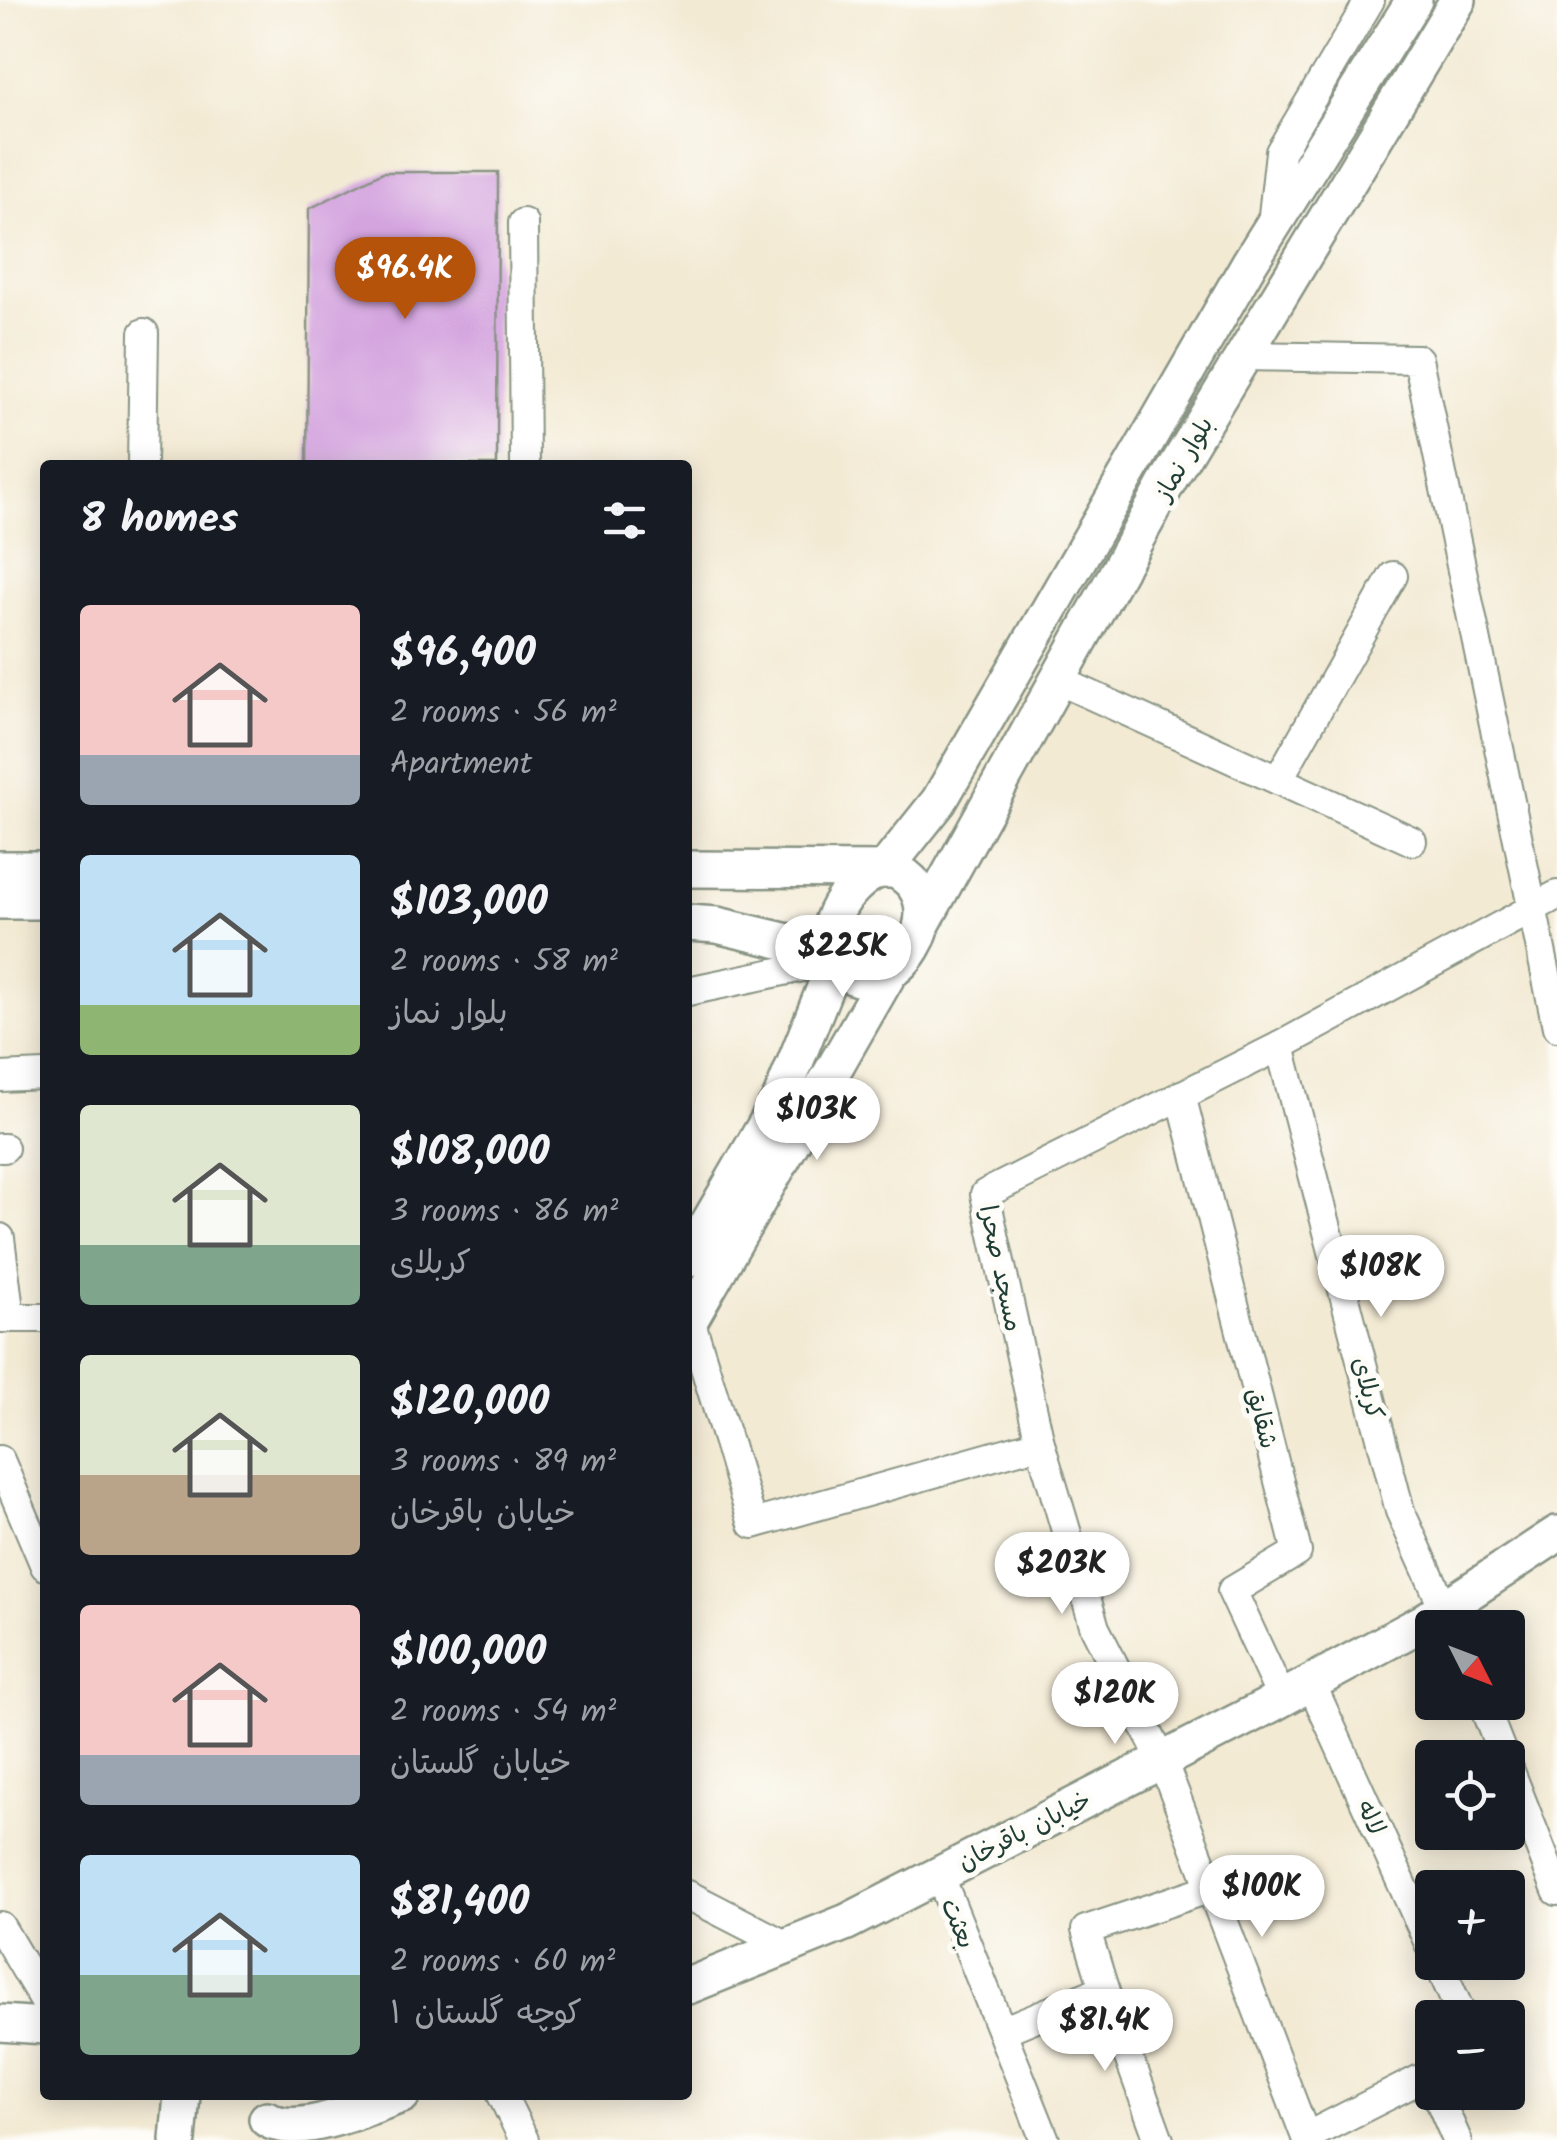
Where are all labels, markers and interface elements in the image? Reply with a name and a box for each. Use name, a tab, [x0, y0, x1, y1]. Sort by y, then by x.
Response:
pin: $96.4K	[324, 237, 486, 322]
text: $96.4K	[357, 244, 453, 295]
street label: بلوار نماز	[1143, 409, 1225, 511]
text: 8 homes	[80, 487, 238, 554]
icon: filters	[597, 493, 652, 548]
text: $96,400	[390, 621, 536, 688]
icon: home	[160, 645, 280, 765]
text: 2 rooms · 56 m²	[390, 688, 617, 739]
text: Apartment	[390, 739, 532, 790]
text: $103,000	[390, 870, 548, 937]
icon: home	[160, 895, 280, 1015]
pin: $225K	[773, 915, 913, 1000]
text: $225K	[797, 922, 889, 973]
text: 2 rooms · 58 m²	[390, 937, 618, 988]
text: بلوار نماز	[390, 989, 508, 1040]
pin: $103K	[747, 1078, 887, 1163]
text: $103K	[776, 1085, 858, 1136]
text: $108,000	[390, 1120, 550, 1187]
icon: home	[160, 1145, 280, 1265]
text: 3 rooms · 86 m²	[390, 1187, 618, 1238]
street label: مسجد صحرا	[967, 1201, 1033, 1335]
pin: $108K	[1311, 1235, 1451, 1320]
text: کربلای	[390, 1239, 471, 1290]
text: $108K	[1339, 1242, 1423, 1293]
street label: کربلای	[1340, 1353, 1394, 1424]
text: $120,000	[390, 1370, 549, 1437]
street label: شقایق	[1234, 1384, 1288, 1453]
icon: home	[160, 1395, 280, 1515]
text: 3 rooms · 89 m²	[390, 1437, 616, 1488]
text: خیابان باقرخان	[390, 1489, 576, 1540]
pin: $203K	[992, 1532, 1132, 1617]
text: $203K	[1017, 1539, 1107, 1590]
north arrow	[1415, 1610, 1525, 1720]
map controls	[1415, 1610, 1525, 2110]
text: $100,000	[390, 1620, 546, 1687]
icon: home	[160, 1645, 280, 1765]
pin: $120K	[1045, 1662, 1185, 1747]
text: $120K	[1074, 1669, 1156, 1720]
text: 2 rooms · 54 m²	[390, 1687, 616, 1738]
text: خیابان گلستان	[390, 1739, 572, 1790]
button: locate	[1415, 1740, 1525, 1850]
street label: خیابان باقرخان	[951, 1781, 1099, 1883]
street label: لاله	[1345, 1794, 1396, 1842]
pin: $100K	[1192, 1855, 1332, 1940]
text: $100K	[1222, 1862, 1302, 1913]
text: $81,400	[390, 1870, 529, 1937]
button: +	[1415, 1870, 1525, 1980]
street label: بعثت	[929, 1892, 985, 1955]
icon: home	[160, 1895, 280, 2015]
text: 2 rooms · 60 m²	[390, 1937, 615, 1988]
text: کوچه گلستان ۱	[390, 1989, 582, 2040]
pin: $81.4K	[1024, 1989, 1186, 2074]
text: $81.4K	[1059, 1996, 1151, 2047]
button: −	[1415, 2000, 1525, 2110]

